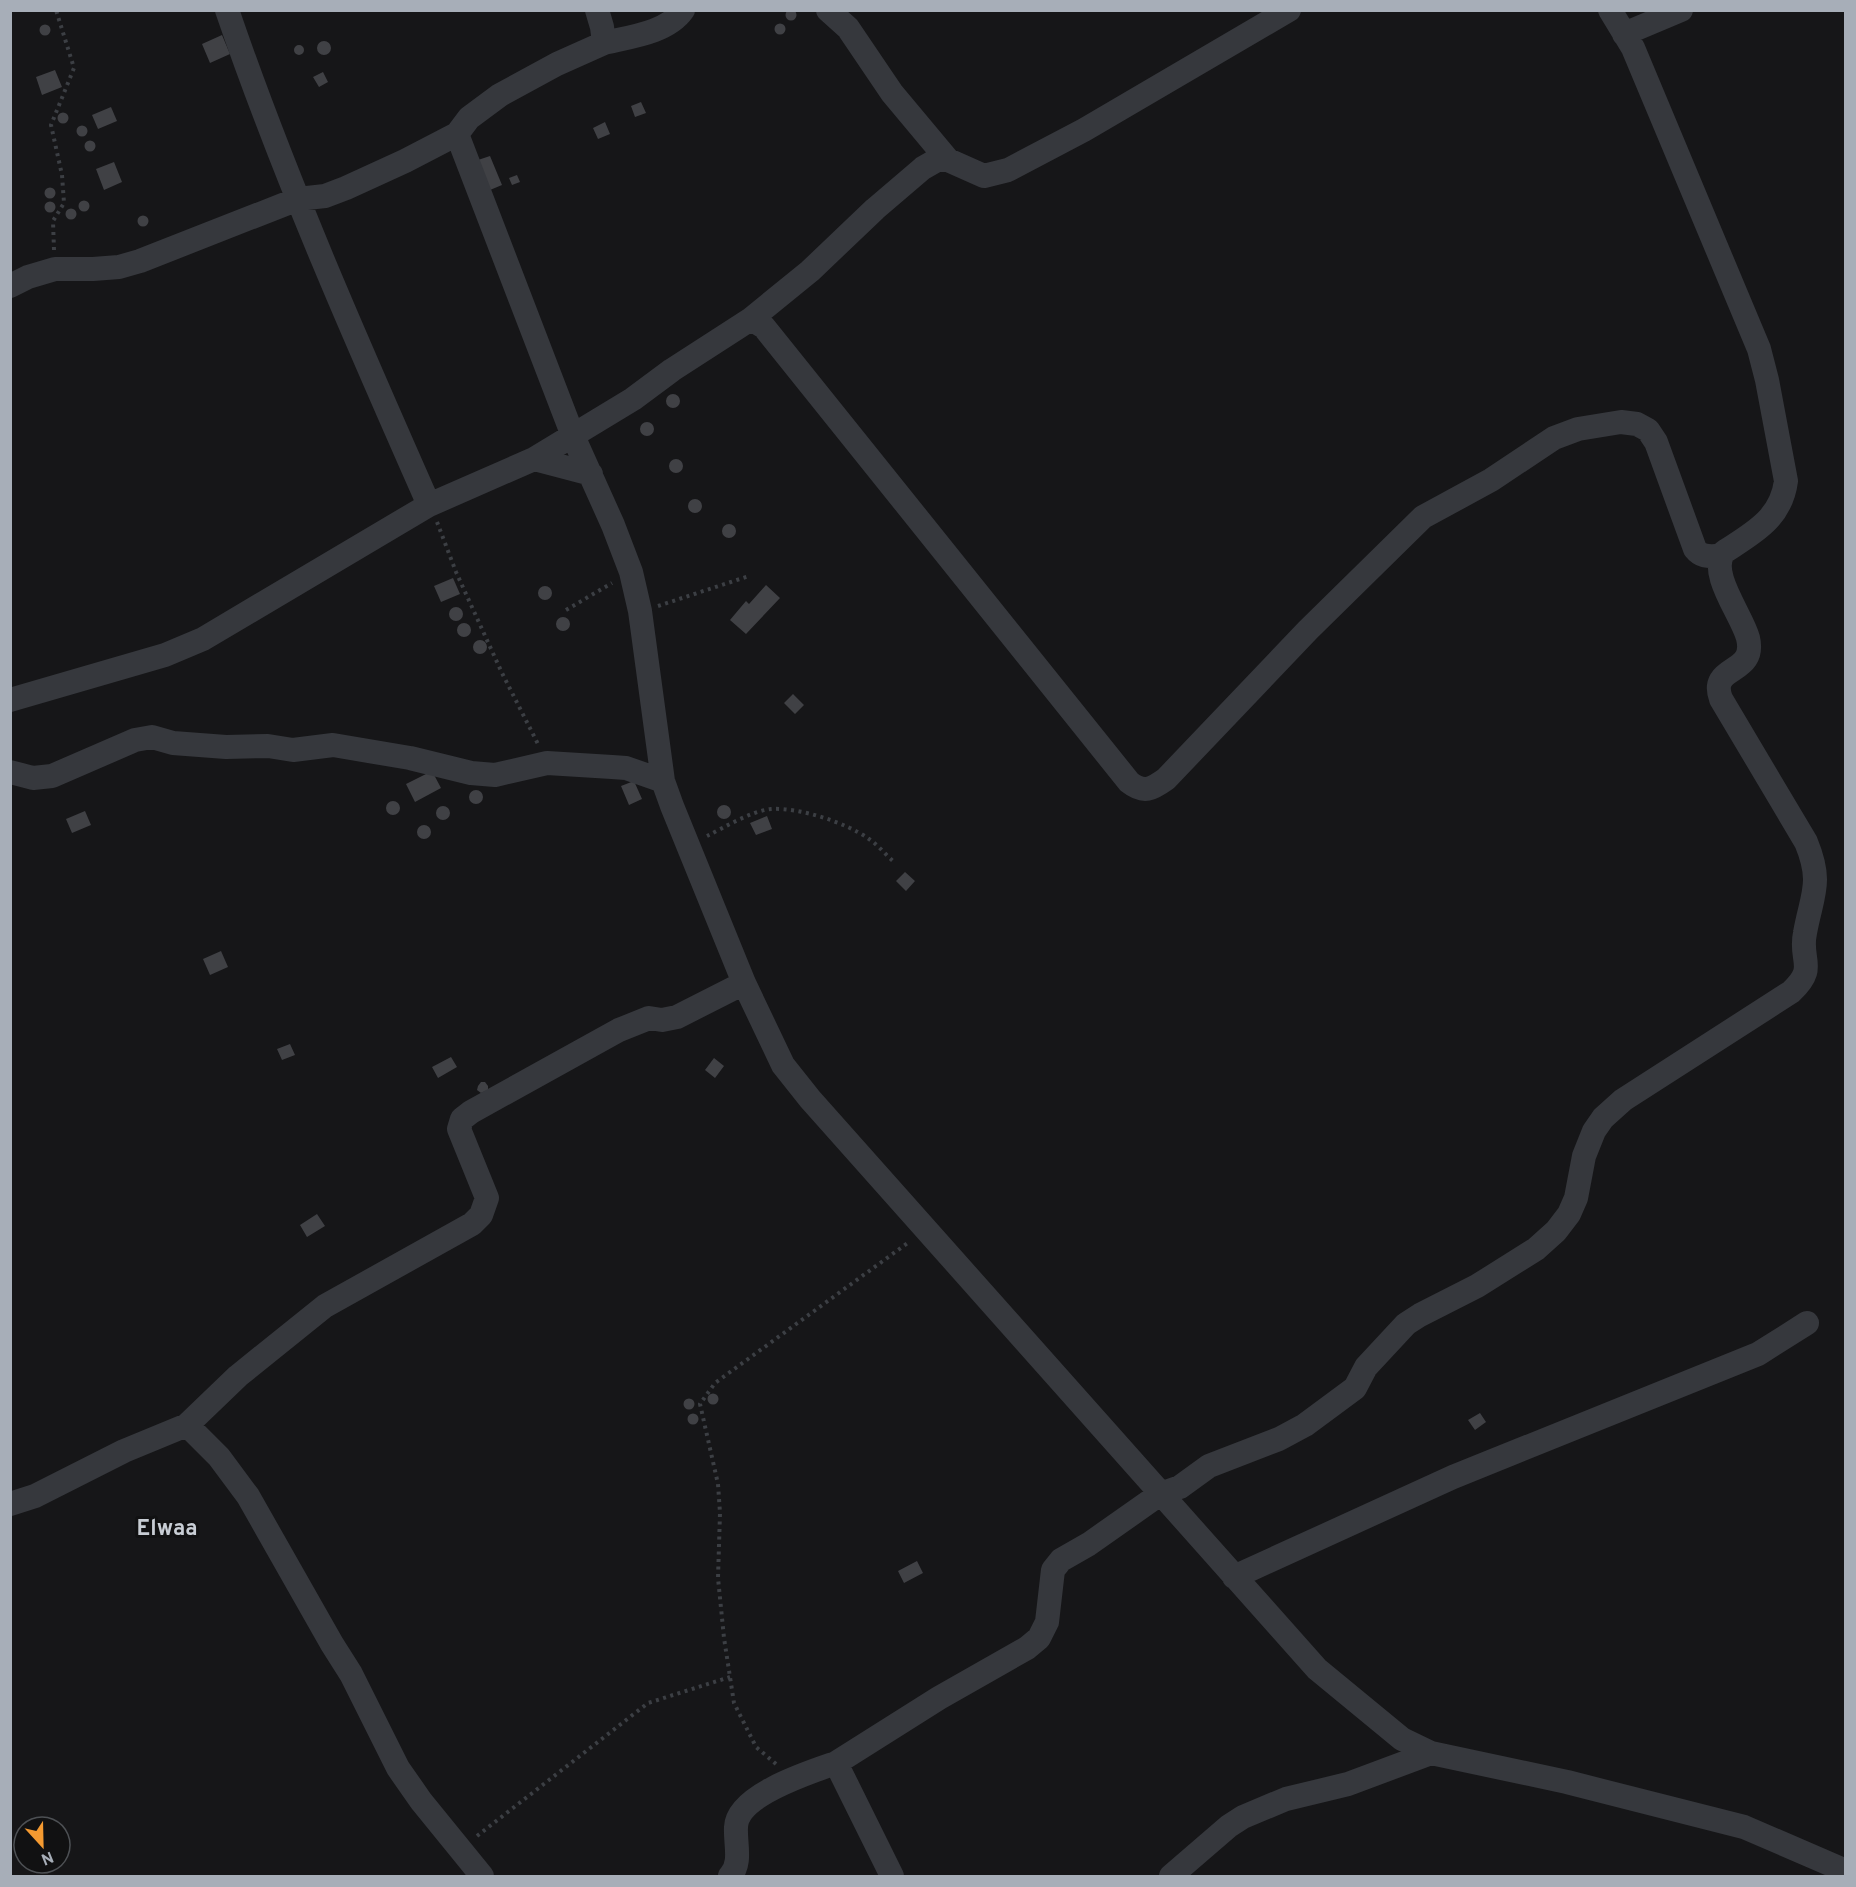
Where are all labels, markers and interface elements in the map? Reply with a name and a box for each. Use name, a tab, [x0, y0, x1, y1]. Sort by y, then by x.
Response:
district label: Elwaa	[137, 1516, 197, 1543]
north arrow	[12, 1815, 72, 1875]
text: N	[38, 1846, 56, 1868]

